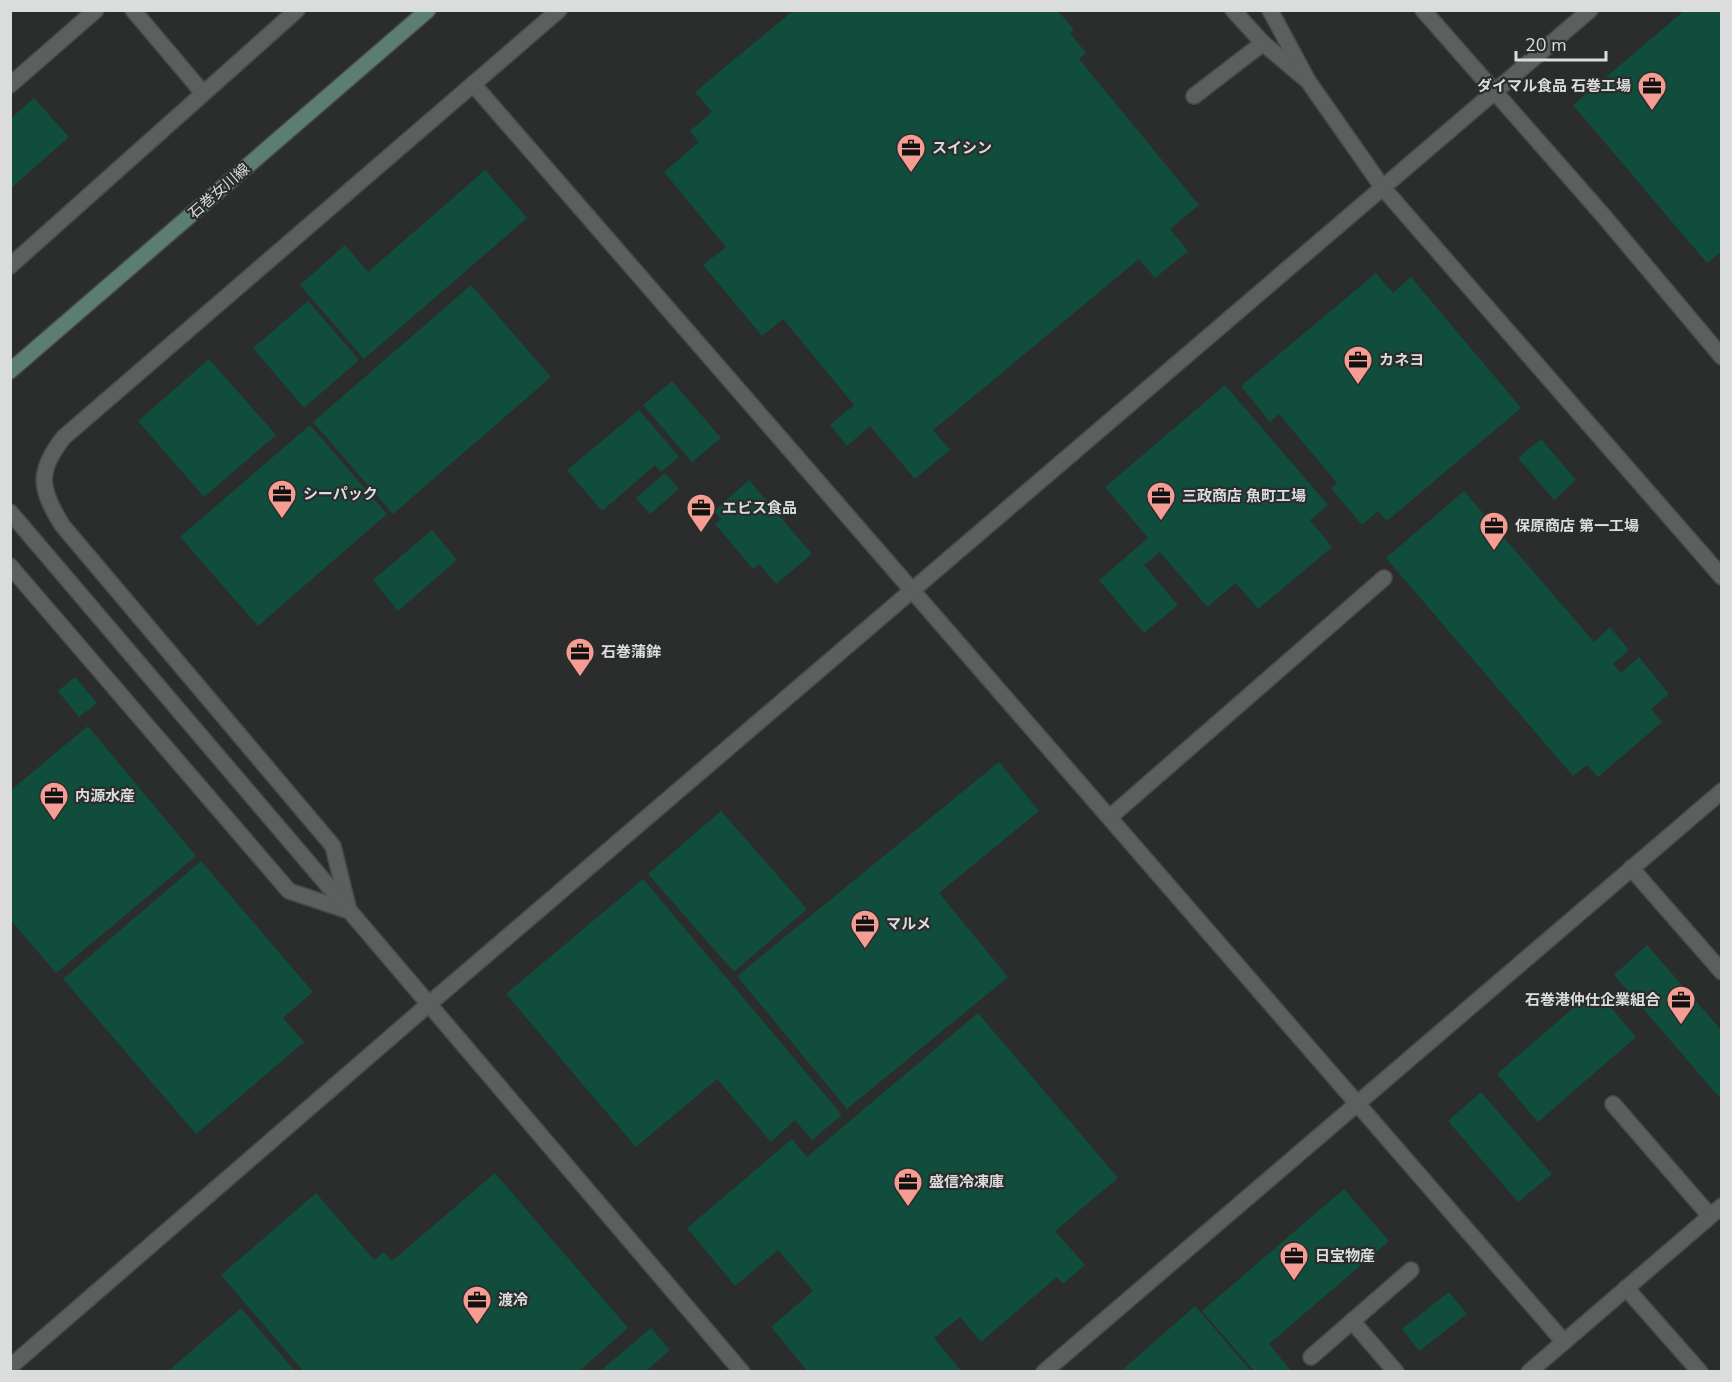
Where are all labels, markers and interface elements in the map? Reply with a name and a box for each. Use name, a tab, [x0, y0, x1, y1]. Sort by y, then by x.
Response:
scale bar	[1516, 24, 1606, 62]
text: 20 m	[1525, 33, 1567, 57]
office icon: ダイマル食品 石巻工場	[1636, 70, 1668, 112]
place label: ダイマル食品 石巻工場	[1477, 76, 1631, 96]
office icon: スイシン	[895, 132, 927, 174]
place label: スイシン	[932, 138, 992, 158]
street label: 石巻女川線	[184, 159, 254, 223]
office icon: カネヨ	[1342, 344, 1374, 386]
place label: カネヨ	[1379, 350, 1424, 370]
office icon: シーパック	[266, 478, 298, 520]
office icon: 三政商店 魚町工場	[1145, 480, 1177, 522]
place label: シーパック	[303, 484, 378, 504]
place label: 三政商店 魚町工場	[1182, 486, 1306, 506]
office icon: エビス食品	[685, 492, 717, 534]
place label: エビス食品	[722, 498, 797, 518]
office icon: 保原商店 第一工場	[1478, 510, 1510, 552]
place label: 保原商店 第一工場	[1515, 516, 1639, 536]
office icon: 石巻蒲鉾	[564, 636, 596, 678]
place label: 石巻蒲鉾	[601, 642, 661, 662]
office icon: 内源水産	[38, 780, 70, 822]
place label: 内源水産	[75, 786, 135, 806]
office icon: マルメ	[849, 908, 881, 950]
place label: マルメ	[886, 914, 931, 934]
office icon: 石巻港仲仕企業組合	[1665, 984, 1697, 1026]
place label: 石巻港仲仕企業組合	[1525, 990, 1661, 1010]
office icon: 盛信冷凍庫	[892, 1166, 924, 1208]
place label: 盛信冷凍庫	[929, 1172, 1004, 1192]
office icon: 日宝物産	[1278, 1240, 1310, 1282]
place label: 日宝物産	[1315, 1246, 1375, 1266]
office icon: 渡冷	[461, 1284, 493, 1326]
place label: 渡冷	[498, 1290, 528, 1310]

